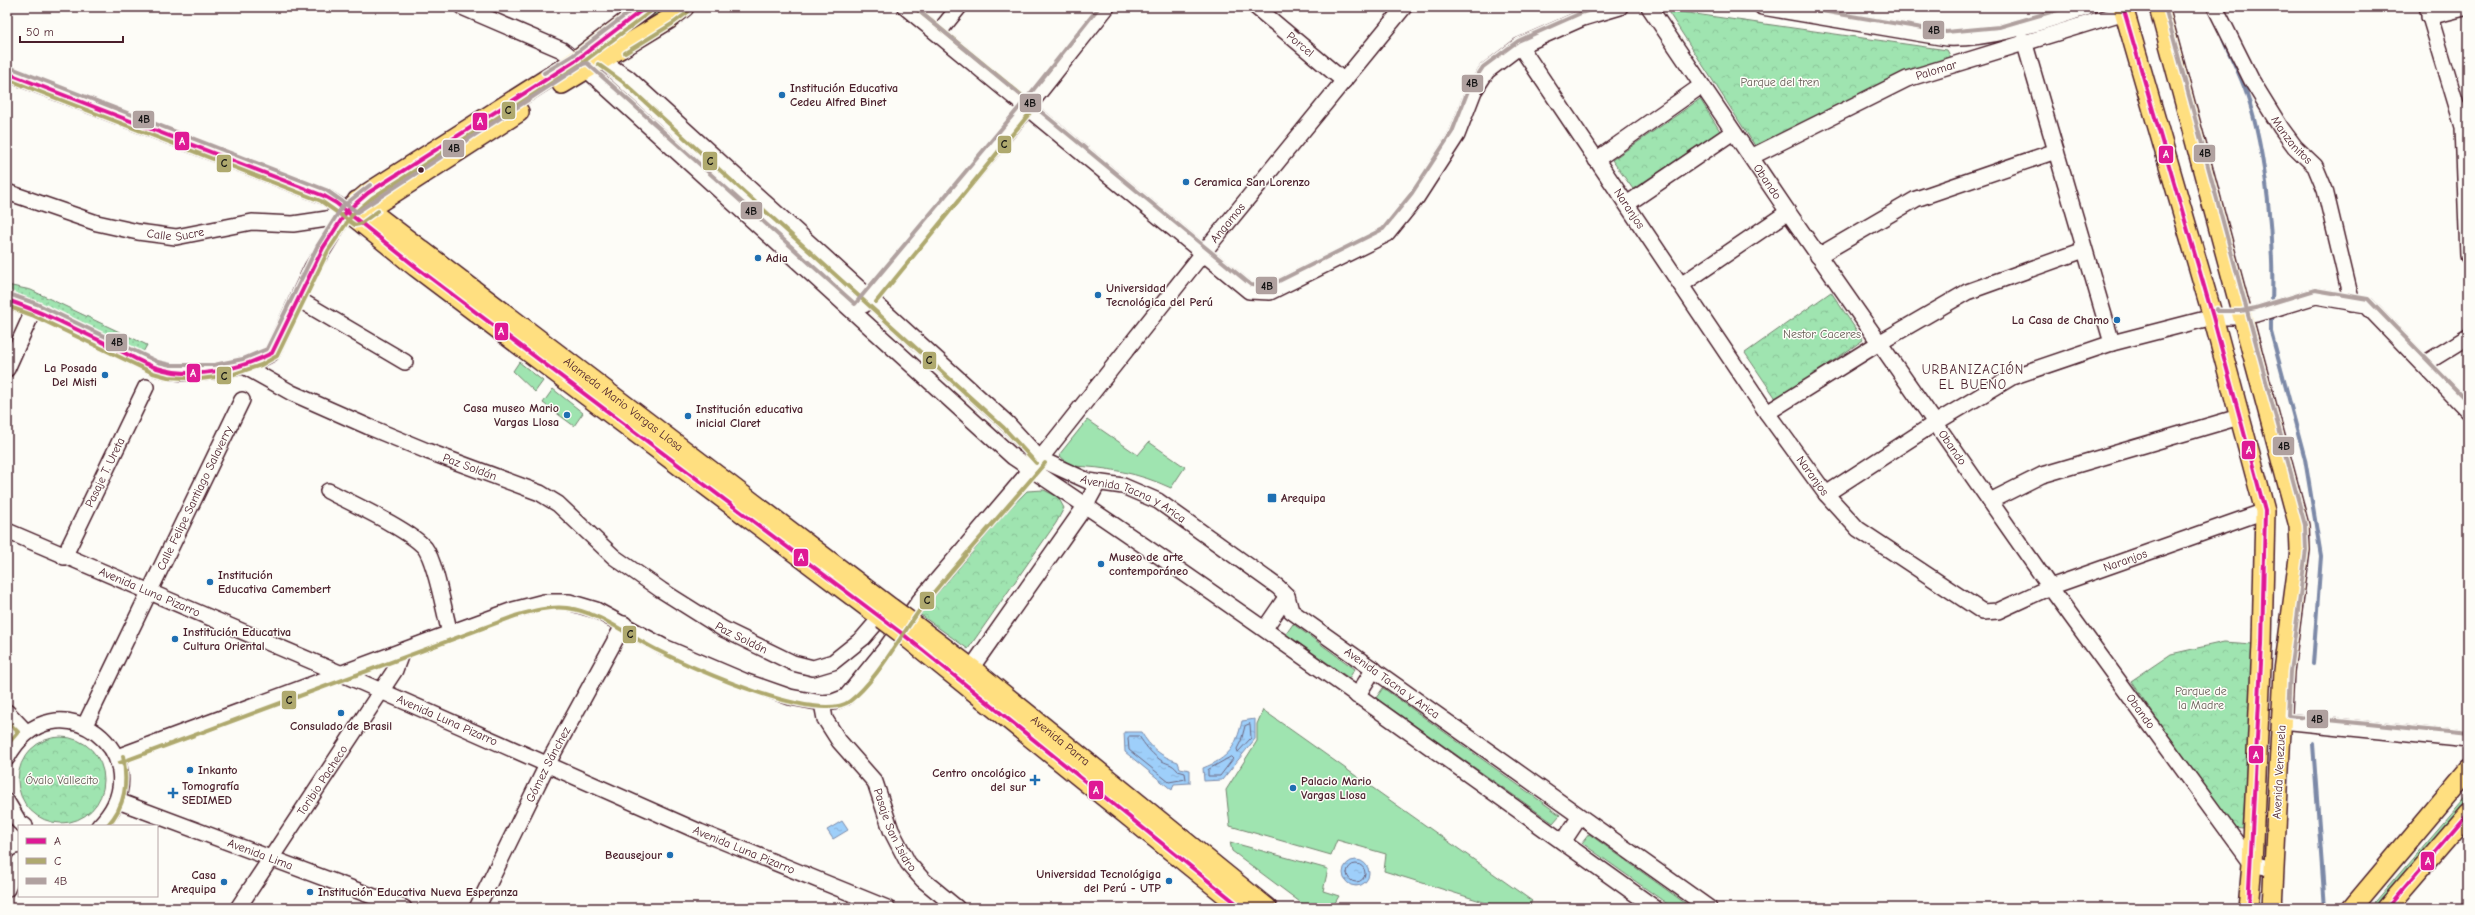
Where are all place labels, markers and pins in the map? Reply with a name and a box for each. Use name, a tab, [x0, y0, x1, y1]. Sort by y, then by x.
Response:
place label: Institución Educativa Cedeu Alfred Binet	[790, 81, 898, 109]
marker: Institución Educativa Cedeu Alfred Binet	[777, 90, 787, 100]
unlabelled marker	[416, 165, 426, 175]
place label: Ceramica San Lorenzo	[1194, 175, 1310, 189]
marker: Ceramica San Lorenzo	[1181, 177, 1191, 187]
place label: Adia	[766, 251, 788, 265]
marker: Adia	[753, 253, 763, 263]
place label: Universidad Tecnológica del Perú	[1106, 281, 1213, 309]
marker: Universidad Tecnológica del Perú	[1093, 290, 1103, 300]
place label: La Casa de Chamo	[2012, 313, 2109, 327]
marker: La Casa de Chamo	[2112, 315, 2122, 325]
place label: La Posada Del Misti	[44, 361, 97, 389]
marker: La Posada Del Misti	[100, 370, 110, 380]
place label: Casa museo Mario Vargas Llosa	[463, 401, 559, 429]
place label: Institución educativa inicial Claret	[696, 402, 803, 430]
marker: Casa museo Mario Vargas Llosa	[562, 410, 572, 420]
marker: Institución educativa inicial Claret	[683, 411, 693, 421]
place label: Arequipa	[1281, 491, 1326, 505]
marker: Arequipa	[1266, 492, 1278, 504]
place label: Museo de arte contemporáneo	[1109, 550, 1188, 578]
marker: Museo de arte contemporáneo	[1096, 559, 1106, 569]
place label: Institución Educativa Camembert	[218, 568, 332, 596]
marker: Institución Educativa Camembert	[205, 577, 215, 587]
place label: Institución Educativa Cultura Oriental	[183, 625, 291, 653]
marker: Institución Educativa Cultura Oriental	[170, 634, 180, 644]
marker: Consulado de Brasil	[336, 708, 346, 718]
place label: Consulado de Brasil	[290, 719, 392, 733]
place label: Inkanto	[198, 763, 238, 777]
marker: Inkanto	[185, 765, 195, 775]
place label: Centro oncológico del sur	[932, 766, 1026, 794]
marker: Centro oncológico del sur	[1029, 774, 1041, 786]
place label: Palacio Mario Vargas Llosa	[1301, 774, 1371, 802]
place label: Tomografía SEDIMED	[182, 779, 239, 807]
marker: Palacio Mario Vargas Llosa	[1288, 783, 1298, 793]
marker: Tomografía SEDIMED	[167, 787, 179, 799]
place label: Beausejour	[605, 848, 662, 862]
marker: Beausejour	[665, 850, 675, 860]
place label: Universidad Tecnológiga del Perú - UTP	[1036, 867, 1161, 895]
place label: Casa Arequipa	[171, 868, 216, 896]
marker: Universidad Tecnológiga del Perú - UTP	[1164, 876, 1174, 886]
marker: Casa Arequipa	[219, 877, 229, 887]
place label: Institución Educativa Nueva Esperanza	[318, 885, 518, 899]
marker: Institución Educativa Nueva Esperanza	[305, 887, 315, 897]

